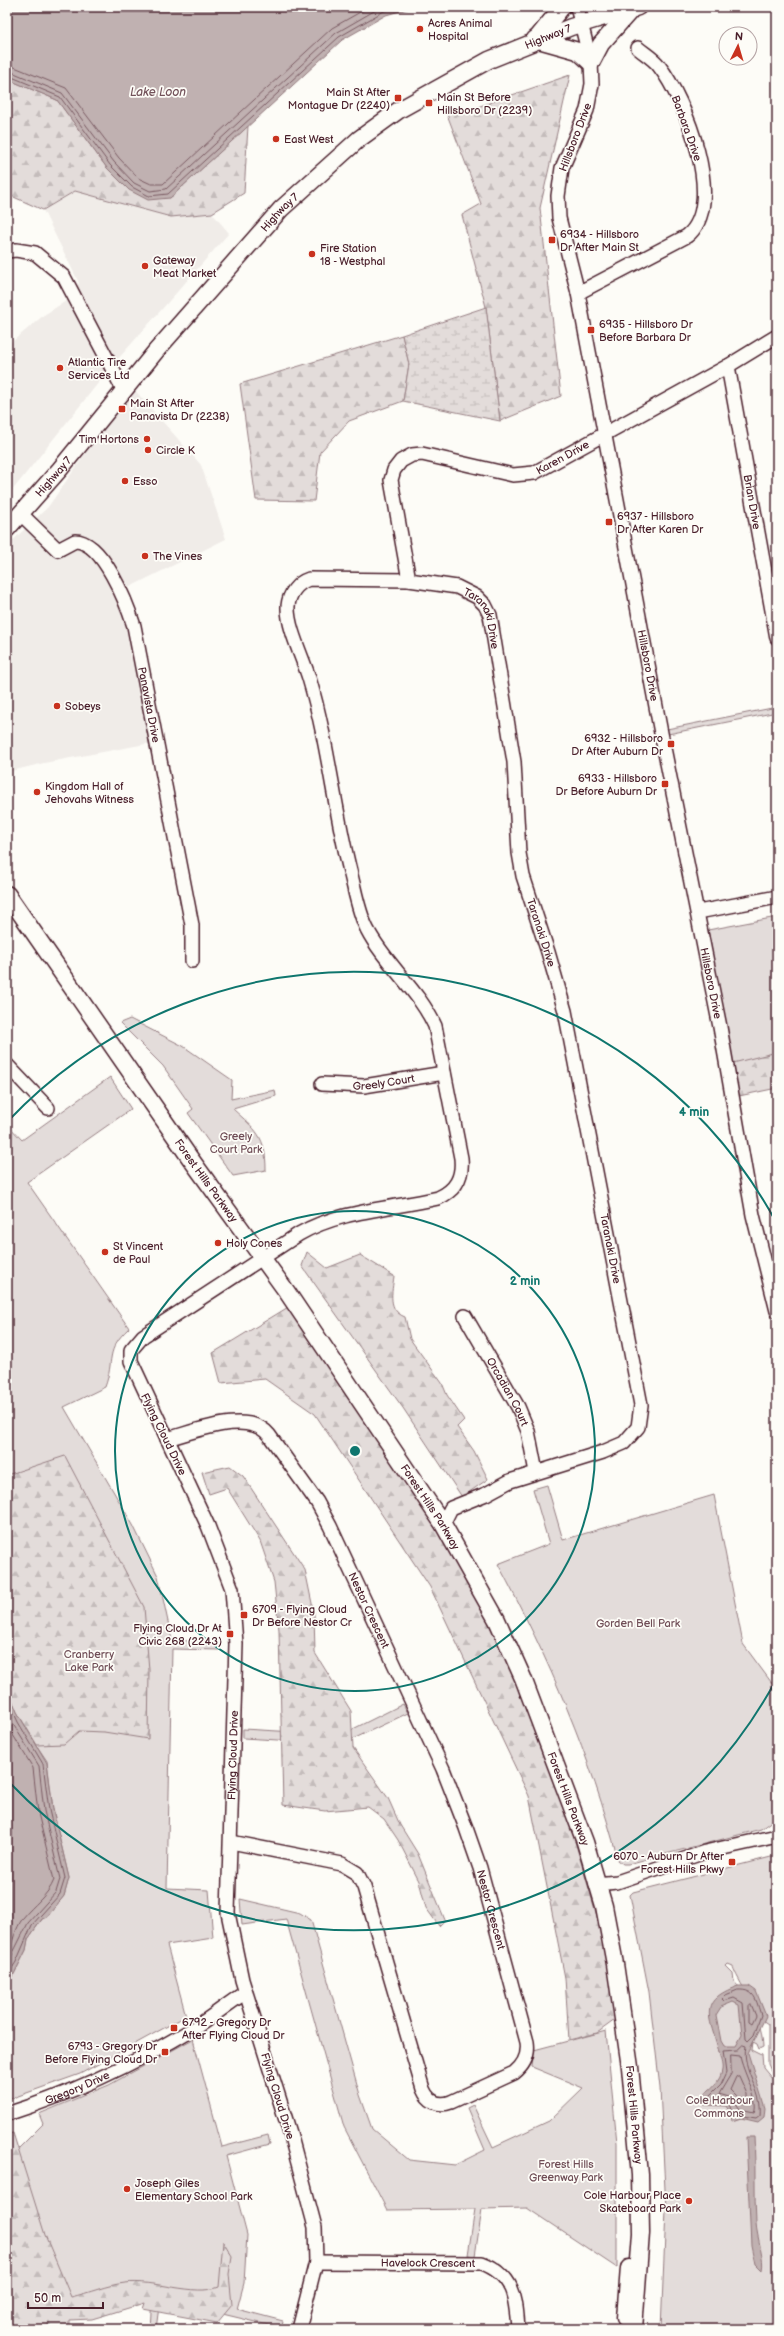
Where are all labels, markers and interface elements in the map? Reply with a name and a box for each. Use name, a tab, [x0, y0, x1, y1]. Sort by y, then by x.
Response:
place label: Acres Animal Hospital	[428, 17, 492, 43]
street label: Highway 7	[523, 21, 574, 52]
marker: Acres Animal Hospital	[415, 24, 425, 34]
north arrow	[718, 26, 758, 66]
text: N	[734, 30, 744, 43]
water label: Lake Loon	[130, 85, 186, 100]
place label: Main St After Montague Dr (2240)	[288, 86, 391, 112]
place label: Main St Before Hillsboro Dr (2239)	[437, 91, 532, 117]
marker: Main St After Montague Dr (2240)	[393, 93, 403, 103]
street label: Barbara Drive	[669, 94, 705, 163]
marker: Main St Before Hillsboro Dr (2239)	[424, 98, 434, 108]
street label: Hillsboro Drive	[556, 101, 595, 173]
place label: East West	[284, 133, 334, 146]
marker: East West	[271, 134, 281, 144]
street label: Highway 7	[258, 190, 302, 234]
place label: 6934 - Hillsboro Dr After Main St	[560, 228, 639, 254]
marker: 6934 - Hillsboro Dr After Main St	[547, 235, 557, 245]
place label: Fire Station 18 - Westphal	[320, 242, 385, 268]
marker: Fire Station 18 - Westphal	[307, 249, 317, 259]
place label: Gateway Meat Market	[153, 254, 217, 280]
marker: Gateway Meat Market	[140, 261, 150, 271]
place label: 6935 - Hillsboro Dr Before Barbara Dr	[599, 318, 694, 344]
marker: 6935 - Hillsboro Dr Before Barbara Dr	[586, 325, 596, 335]
place label: Atlantic Tire Services Ltd	[68, 356, 129, 382]
marker: Atlantic Tire Services Ltd	[55, 363, 65, 373]
place label: Main St After Panavista Dr (2238)	[130, 397, 230, 423]
marker: Main St After Panavista Dr (2238)	[117, 404, 127, 414]
place label: Tim Hortons	[79, 433, 140, 446]
marker: Tim Hortons	[142, 434, 152, 444]
street label: Karen Drive	[534, 438, 592, 478]
place label: Circle K	[156, 444, 196, 457]
marker: Circle K	[143, 445, 153, 455]
street label: Highway 7	[33, 454, 75, 499]
street label: Brian Drive	[741, 473, 763, 531]
place label: Esso	[133, 475, 157, 488]
marker: Esso	[120, 476, 130, 486]
place label: 6937 - Hillsboro Dr After Karen Dr	[617, 510, 704, 536]
marker: 6937 - Hillsboro Dr After Karen Dr	[604, 517, 614, 527]
place label: The Vines	[153, 550, 203, 563]
marker: The Vines	[140, 551, 150, 561]
street label: Taranaki Drive	[461, 585, 502, 651]
street label: Hillsboro Drive	[635, 629, 661, 703]
street label: Panavista Drive	[135, 666, 163, 744]
place label: Sobeys	[65, 700, 101, 713]
marker: Sobeys	[52, 701, 62, 711]
place label: 6932 - Hillsboro Dr After Auburn Dr	[571, 732, 664, 758]
marker: 6932 - Hillsboro Dr After Auburn Dr	[666, 739, 676, 749]
place label: 6933 - Hillsboro Dr Before Auburn Dr	[555, 772, 658, 798]
marker: 6933 - Hillsboro Dr Before Auburn Dr	[660, 779, 670, 789]
place label: Kingdom Hall of Jehovahs Witness	[45, 780, 134, 806]
marker: Kingdom Hall of Jehovahs Witness	[32, 787, 42, 797]
street label: Taranaki Drive	[524, 897, 558, 969]
street label: Hillsboro Drive	[697, 947, 724, 1021]
street label: Greely Court	[352, 1072, 416, 1093]
text: 4 min	[679, 1105, 709, 1120]
park label: Greely Court Park	[210, 1130, 263, 1156]
street label: Forest Hills Parkway	[172, 1137, 240, 1225]
street label: Taranaki Drive	[597, 1213, 624, 1285]
place label: Holy Cones	[226, 1237, 283, 1250]
marker: Holy Cones	[213, 1238, 223, 1248]
place label: St Vincent de Paul	[113, 1240, 164, 1266]
marker: St Vincent de Paul	[100, 1247, 110, 1257]
text: 2 min	[510, 1274, 540, 1289]
street label: Orcadian Court	[484, 1355, 531, 1429]
street label: Flying Cloud Drive	[138, 1391, 189, 1478]
centre of rings	[348, 1444, 362, 1458]
street label: Forest Hills Parkway	[398, 1462, 462, 1552]
street label: Nestor Crescent	[345, 1570, 392, 1651]
place label: 6709 - Flying Cloud Dr Before Nestor Cr	[252, 1603, 353, 1629]
marker: 6709 - Flying Cloud Dr Before Nestor Cr	[239, 1610, 249, 1620]
park label: Gorden Bell Park	[596, 1617, 681, 1630]
place label: Flying Cloud Dr At Civic 268 (2243)	[133, 1622, 223, 1648]
marker: Flying Cloud Dr At Civic 268 (2243)	[225, 1629, 235, 1639]
park label: Cranberry Lake Park	[64, 1648, 114, 1674]
street label: Flying Cloud Drive	[225, 1710, 241, 1800]
street label: Forest Hills Parkway	[545, 1750, 592, 1847]
place label: 6070 - Auburn Dr After Forest Hills Pkwy	[613, 1850, 725, 1876]
marker: 6070 - Auburn Dr After Forest Hills Pkwy	[727, 1857, 737, 1867]
street label: Nestor Crescent	[474, 1868, 508, 1952]
place label: 6792 - Gregory Dr After Flying Cloud Dr	[182, 2016, 285, 2042]
marker: 6792 - Gregory Dr After Flying Cloud Dr	[169, 2023, 179, 2033]
place label: 6793 - Gregory Dr Before Flying Cloud Dr	[45, 2040, 158, 2066]
marker: 6793 - Gregory Dr Before Flying Cloud Dr	[160, 2047, 170, 2057]
street label: Flying Cloud Drive	[258, 2051, 297, 2141]
street label: Forest Hills Parkway	[623, 2065, 645, 2165]
street label: Gregory Drive	[43, 2068, 112, 2107]
park label: Cole Harbour Commons	[686, 2094, 753, 2120]
park label: Forest Hills Greenway Park	[529, 2158, 604, 2184]
place label: Joseph Giles Elementary School Park	[135, 2177, 253, 2203]
marker: Joseph Giles Elementary School Park	[122, 2184, 132, 2194]
place label: Cole Harbour Place Skateboard Park	[584, 2189, 682, 2215]
marker: Cole Harbour Place Skateboard Park	[684, 2196, 694, 2206]
street label: Havelock Crescent	[381, 2256, 476, 2270]
scale bar	[28, 2284, 103, 2310]
text: 50 m	[34, 2291, 61, 2306]

